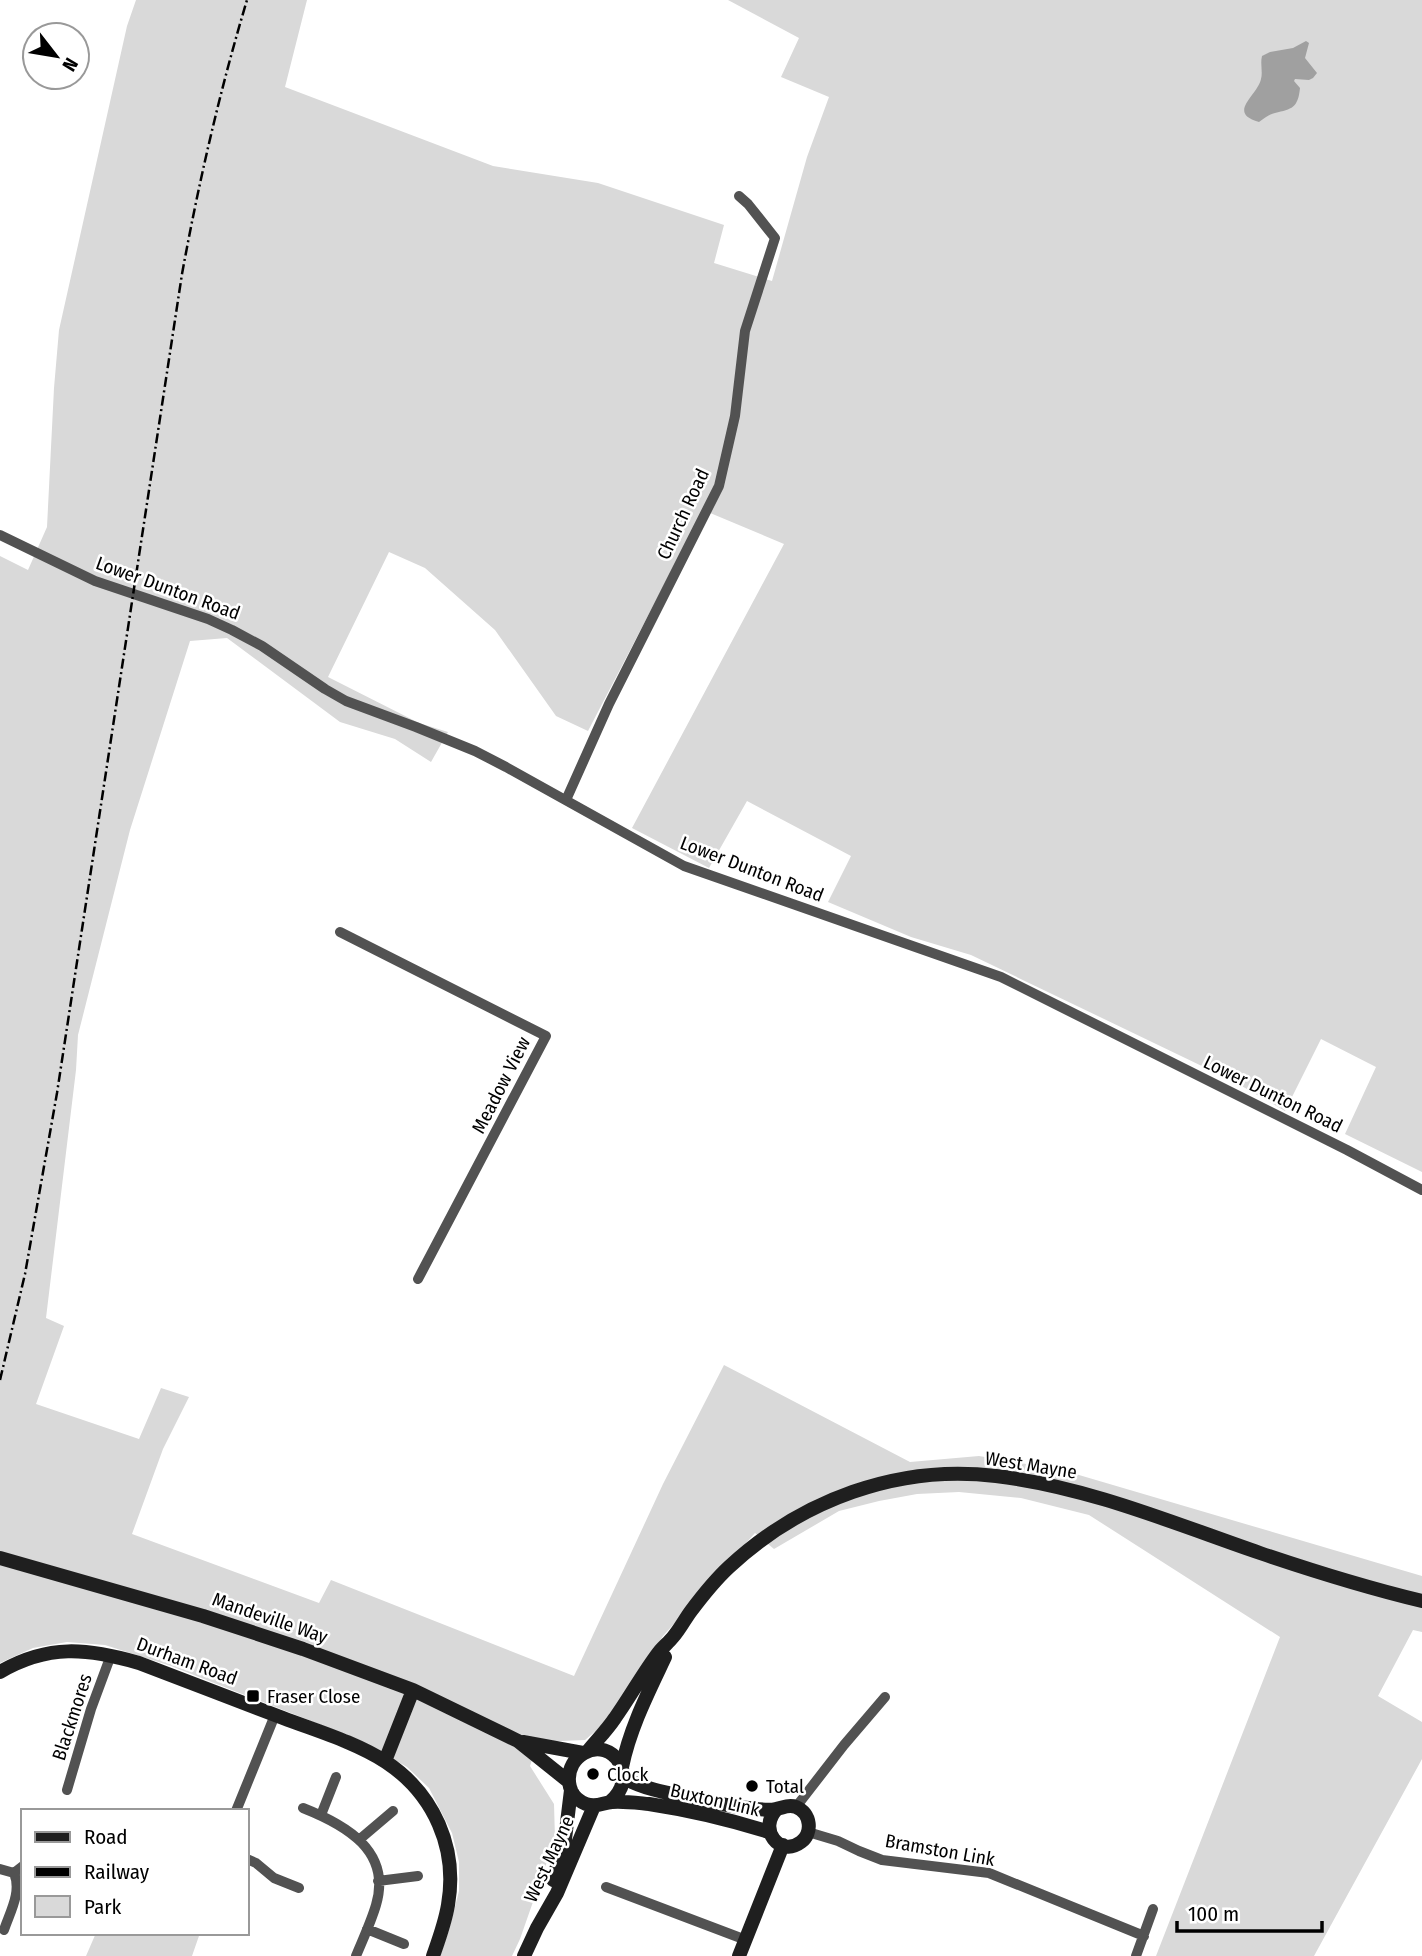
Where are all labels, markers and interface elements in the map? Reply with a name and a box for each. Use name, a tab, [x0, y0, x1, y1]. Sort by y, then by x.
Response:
north arrow	[21, 21, 91, 91]
text: N	[57, 54, 83, 75]
street label: Church Road	[652, 465, 714, 563]
street label: Lower Dunton Road	[93, 551, 243, 625]
street label: Lower Dunton Road	[677, 831, 827, 907]
street label: Meadow View	[467, 1032, 535, 1137]
street label: Lower Dunton Road	[1200, 1050, 1346, 1138]
street label: West Mayne	[983, 1446, 1079, 1484]
street label: Mandeville Way	[209, 1588, 331, 1649]
street label: Durham Road	[134, 1632, 240, 1690]
street label: Blackmores	[47, 1671, 97, 1763]
place label: Fraser Close	[267, 1685, 360, 1708]
marker: Fraser Close	[245, 1688, 261, 1704]
place label: Clock	[607, 1763, 649, 1786]
marker: Clock	[585, 1766, 601, 1782]
place label: Total	[766, 1775, 804, 1798]
marker: Total	[744, 1778, 760, 1794]
street label: Buxton Link	[668, 1779, 762, 1821]
legend	[21, 1809, 248, 1935]
street label: West Mayne	[519, 1812, 579, 1906]
text: Road	[84, 1824, 128, 1850]
street label: Bramston Link	[883, 1829, 997, 1871]
text: Railway	[84, 1859, 150, 1885]
scale bar	[1177, 1890, 1322, 1934]
text: Park	[84, 1894, 122, 1920]
text: 100 m	[1188, 1901, 1239, 1927]

